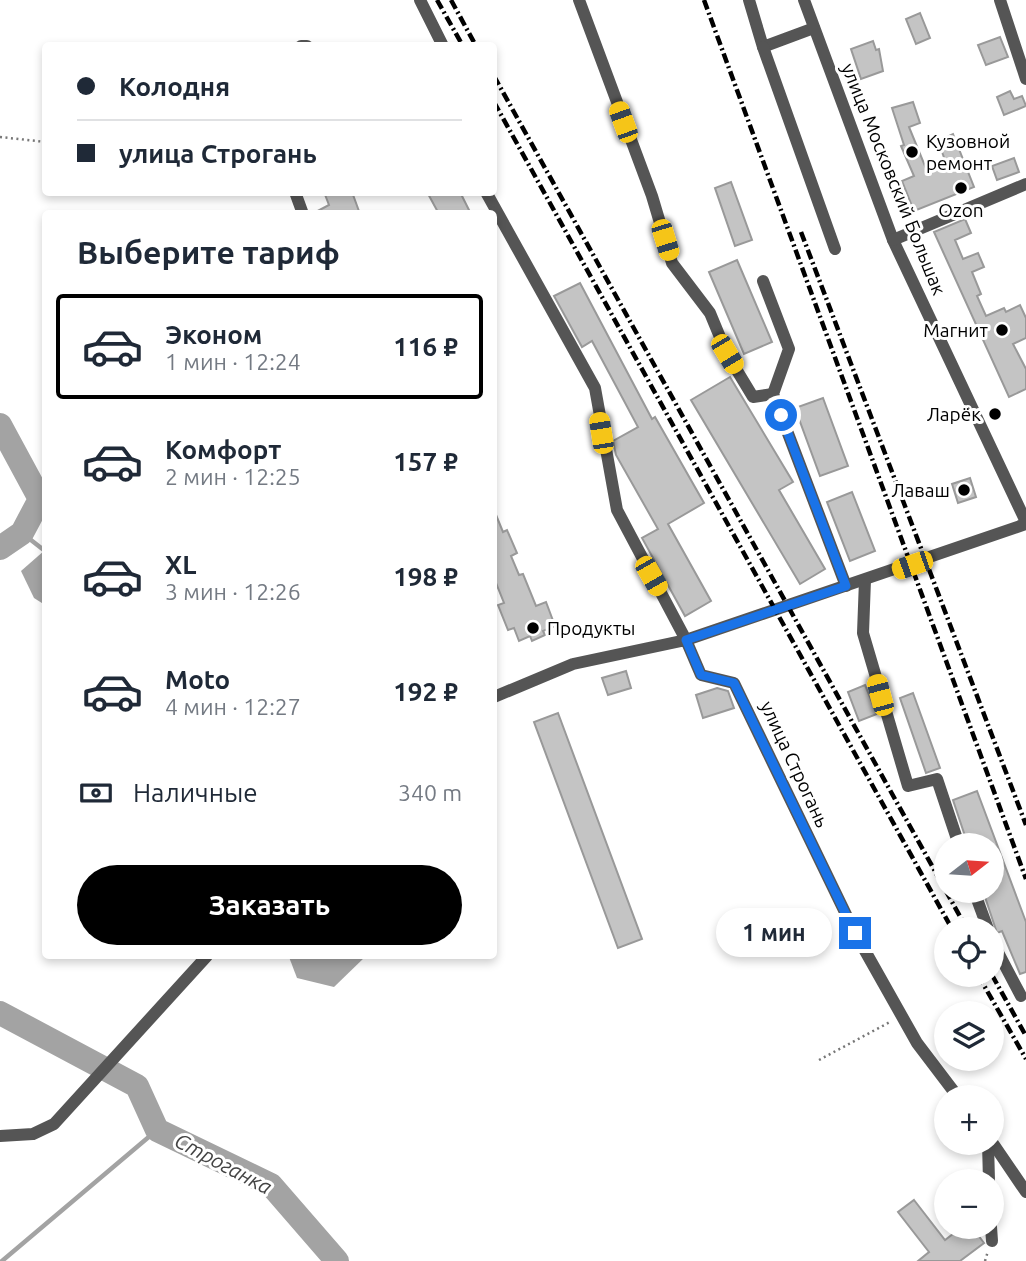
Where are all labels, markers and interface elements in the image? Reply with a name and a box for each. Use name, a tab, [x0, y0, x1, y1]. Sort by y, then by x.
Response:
street label: улица Московский Большак	[837, 60, 951, 298]
text: Колодня	[119, 72, 230, 101]
car	[606, 99, 641, 145]
place label: Кузовной ремонт	[926, 130, 1010, 174]
text: улица Строгань	[119, 139, 317, 168]
marker: Кузовной ремонт	[904, 144, 920, 160]
marker: Ozon	[953, 180, 969, 196]
place label: Ozon	[938, 199, 984, 221]
car	[649, 217, 682, 263]
text: Выберите тариф	[77, 234, 340, 270]
icon: car	[81, 315, 144, 378]
place label: Магнит	[923, 319, 989, 341]
text: Эконом	[165, 320, 262, 349]
marker: Магнит	[994, 322, 1010, 338]
car	[708, 331, 747, 377]
text: 116 ₽	[393, 332, 458, 361]
text: 1 мин · 12:24	[165, 349, 301, 374]
route start	[765, 399, 797, 431]
place label: Ларёк	[927, 403, 981, 425]
marker: Ларёк	[987, 406, 1003, 422]
car	[588, 411, 615, 455]
icon: car	[81, 430, 144, 493]
text: Комфорт	[165, 435, 281, 464]
text: 157 ₽	[393, 447, 458, 476]
text: 2 мин · 12:25	[165, 464, 301, 489]
place label: Лаваш	[891, 479, 950, 501]
marker: Лаваш	[956, 482, 972, 498]
icon: car	[81, 545, 144, 608]
car	[889, 548, 936, 582]
text: XL	[165, 550, 196, 579]
car	[632, 553, 671, 599]
text: 198 ₽	[393, 562, 458, 591]
text: 3 мин · 12:26	[165, 579, 301, 604]
place label: Продукты	[547, 617, 635, 639]
marker: Продукты	[525, 620, 541, 636]
icon: car	[81, 660, 144, 723]
text: Moto	[165, 665, 230, 694]
car	[865, 672, 896, 718]
text: 192 ₽	[393, 677, 458, 706]
text: 4 мин · 12:27	[165, 694, 301, 719]
street label: улица Строгань	[756, 697, 834, 831]
icon: cash	[77, 774, 115, 812]
text: Наличные	[133, 778, 258, 807]
text: 340 m	[398, 780, 462, 805]
north arrow	[934, 833, 1004, 903]
map controls	[934, 833, 1004, 1239]
button: Заказать	[77, 865, 462, 945]
callout: 1 мин	[715, 908, 830, 958]
route end	[839, 917, 871, 949]
button: locate	[934, 917, 1004, 987]
text: 1 мин	[742, 920, 806, 945]
button: layers	[934, 1001, 1004, 1071]
button: +	[934, 1085, 1004, 1155]
water label: Строганка	[171, 1128, 276, 1199]
button: −	[934, 1169, 1004, 1239]

